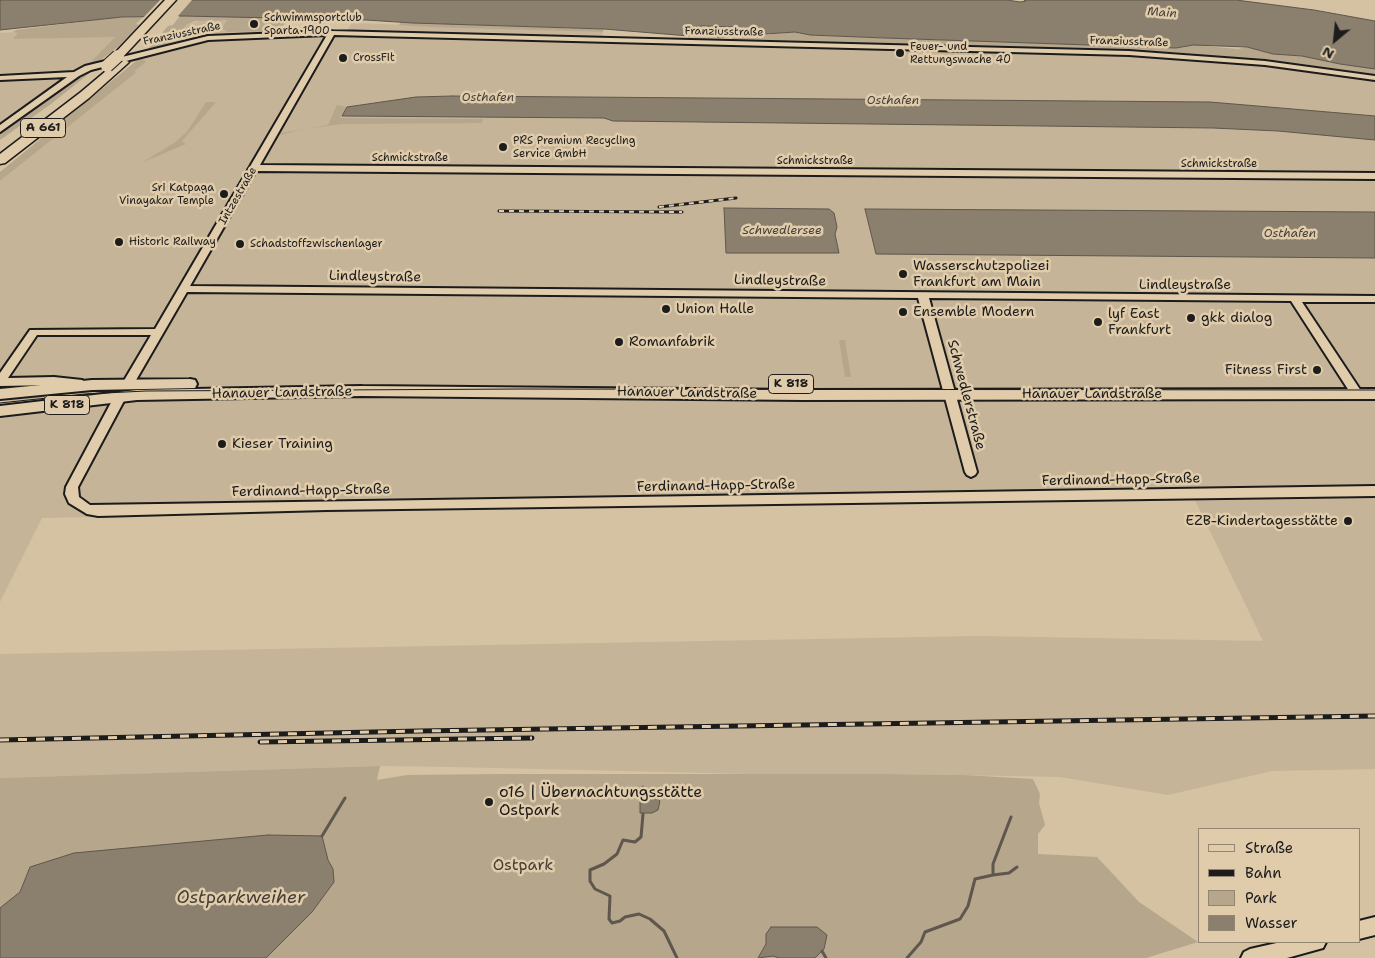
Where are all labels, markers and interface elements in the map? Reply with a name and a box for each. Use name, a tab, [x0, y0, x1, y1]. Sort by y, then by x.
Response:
water label: Main	[1147, 5, 1177, 21]
place label: Schwimmsportclub Sparta 1900	[264, 11, 362, 37]
north arrow	[1310, 15, 1360, 65]
marker: Schwimmsportclub Sparta 1900	[248, 18, 260, 30]
street label: Franziusstraße	[142, 19, 222, 49]
street label: Franziusstraße	[684, 25, 764, 39]
street label: Franziusstraße	[1089, 34, 1169, 50]
place label: Feuer- und Rettungswache 40	[910, 40, 1011, 66]
text: N	[1319, 43, 1337, 64]
marker: Feuer- und Rettungswache 40	[894, 47, 906, 59]
place label: CrossFit	[353, 51, 395, 65]
marker: CrossFit	[337, 52, 349, 64]
water label: Osthafen	[462, 91, 514, 105]
water label: Osthafen	[867, 94, 919, 108]
road number: A 661	[20, 119, 66, 138]
place label: PRS Premium Recycling Service GmbH	[513, 134, 635, 160]
marker: PRS Premium Recycling Service GmbH	[497, 141, 509, 153]
street label: Schmickstraße	[372, 151, 448, 165]
street label: Schmickstraße	[777, 154, 853, 168]
street label: Schmickstraße	[1181, 157, 1257, 171]
street label: Intzestraße	[216, 165, 260, 227]
place label: Sri Katpaga Vinayakar Temple	[119, 181, 214, 207]
marker: Sri Katpaga Vinayakar Temple	[218, 188, 230, 200]
water label: Schwedlersee	[742, 224, 822, 238]
water label: Osthafen	[1264, 227, 1316, 241]
place label: Historic Railway	[129, 235, 216, 249]
marker: Historic Railway	[113, 236, 125, 248]
place label: Schadstoffzwischenlager	[250, 237, 383, 251]
marker: Schadstoffzwischenlager	[234, 238, 246, 250]
place label: Wasserschutzpolizei Frankfurt am Main	[913, 258, 1050, 290]
street label: Lindleystraße	[329, 268, 421, 286]
marker: Wasserschutzpolizei Frankfurt am Main	[897, 268, 909, 280]
street label: Lindleystraße	[734, 272, 826, 290]
street label: Lindleystraße	[1139, 277, 1231, 293]
place label: Union Halle	[676, 301, 754, 317]
marker: Union Halle	[660, 303, 672, 315]
place label: Ensemble Modern	[913, 304, 1034, 320]
marker: Ensemble Modern	[897, 306, 909, 318]
place label: lyf East Frankfurt	[1108, 306, 1171, 338]
place label: gkk dialog	[1201, 310, 1272, 326]
marker: gkk dialog	[1185, 312, 1197, 324]
marker: lyf East Frankfurt	[1092, 316, 1104, 328]
place label: Romanfabrik	[629, 334, 715, 350]
marker: Romanfabrik	[613, 336, 625, 348]
street label: Schwedlerstraße	[943, 338, 989, 452]
place label: Fitness First	[1225, 362, 1307, 378]
marker: Fitness First	[1311, 364, 1323, 376]
road number: K 818	[768, 374, 814, 394]
street label: Hanauer Landstraße	[212, 383, 352, 403]
street label: Hanauer Landstraße	[617, 383, 757, 403]
street label: Hanauer Landstraße	[1022, 386, 1162, 402]
road number: K 818	[44, 396, 90, 414]
place label: Kieser Training	[232, 436, 333, 452]
marker: Kieser Training	[216, 438, 228, 450]
street label: Ferdinand-Happ-Straße	[1042, 470, 1200, 490]
street label: Ferdinand-Happ-Straße	[637, 476, 795, 496]
street label: Ferdinand-Happ-Straße	[232, 481, 390, 501]
place label: EZB-Kindertagesstätte	[1186, 513, 1338, 529]
marker: EZB-Kindertagesstätte	[1342, 515, 1354, 527]
place label: o16 | Übernachtungsstätte Ostpark	[499, 783, 702, 821]
marker: o16 | Übernachtungsstätte Ostpark	[483, 796, 495, 808]
legend	[1198, 828, 1360, 943]
text: Straße	[1245, 838, 1293, 858]
park label: Ostpark	[493, 856, 553, 876]
text: Bahn	[1245, 863, 1281, 883]
water label: Ostparkweiher	[177, 887, 305, 909]
text: Park	[1245, 888, 1277, 908]
text: Wasser	[1245, 913, 1298, 933]

